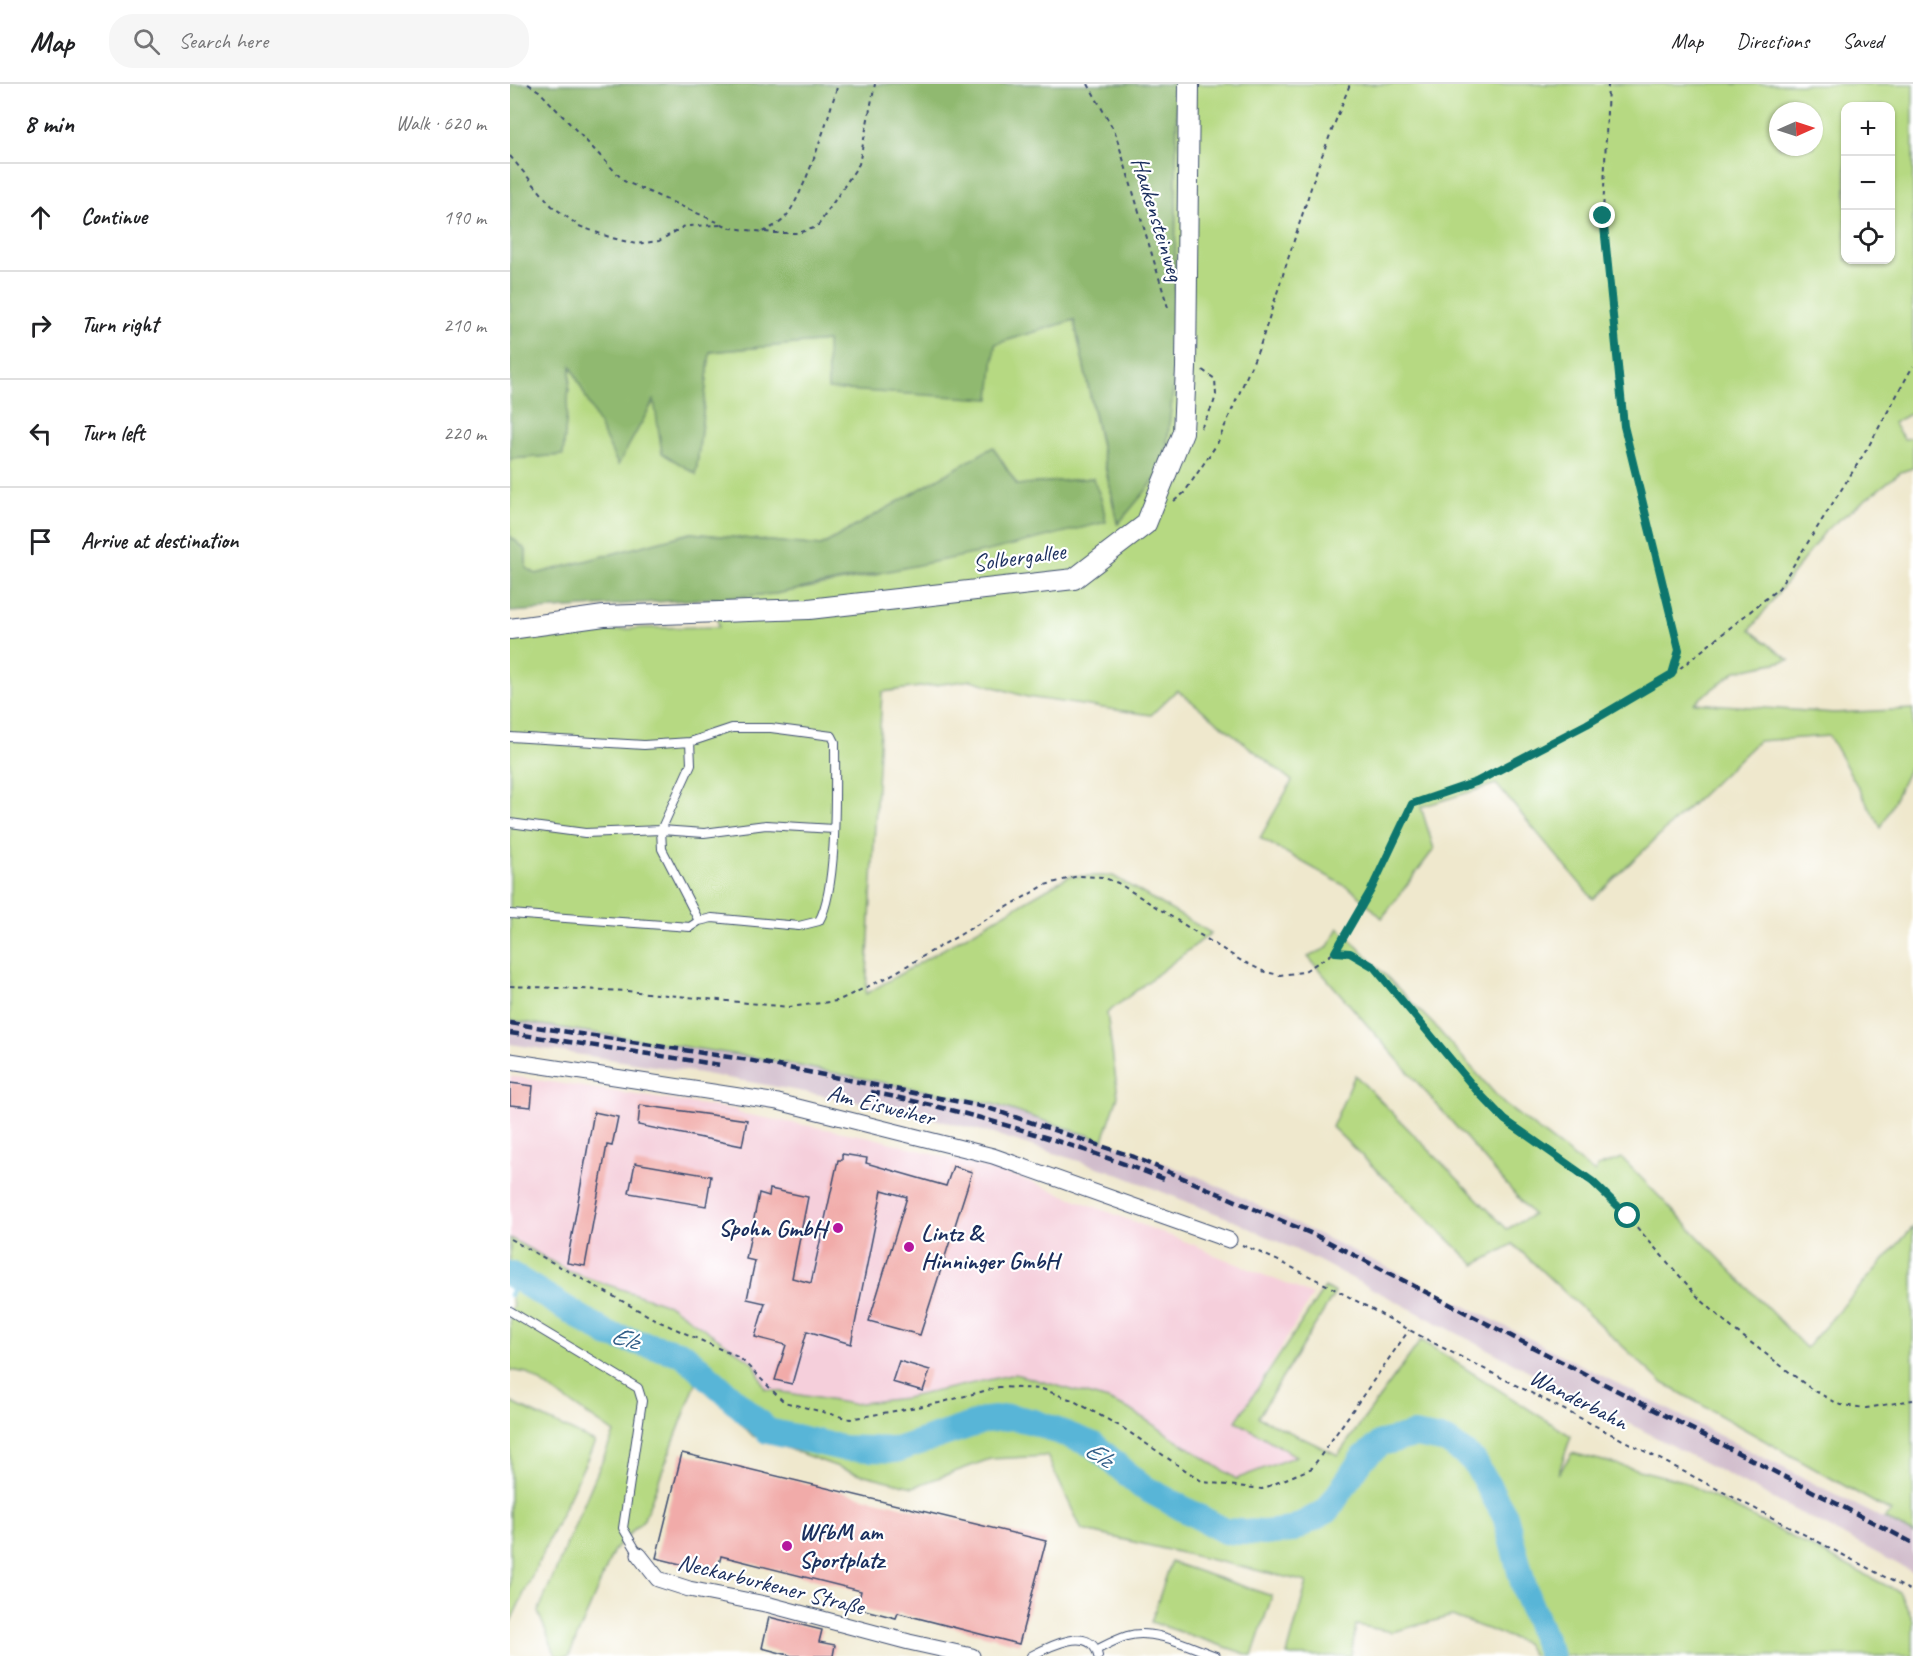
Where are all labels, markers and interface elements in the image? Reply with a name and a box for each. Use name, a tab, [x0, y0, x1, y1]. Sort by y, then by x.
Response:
search box	[109, 14, 529, 68]
text: Map	[30, 24, 73, 59]
icon: search	[130, 25, 163, 58]
text: Search here	[178, 27, 268, 55]
text: Map	[1671, 28, 1703, 54]
text: Directions	[1736, 28, 1809, 54]
text: Saved	[1842, 28, 1883, 54]
north arrow	[1769, 102, 1823, 156]
map controls	[1841, 102, 1895, 264]
button: +	[1841, 102, 1895, 156]
text: 8 min	[24, 107, 74, 140]
text: Walk · 620 m	[396, 111, 486, 136]
street label: Haukensteinweg	[1125, 153, 1192, 286]
button: −	[1841, 156, 1895, 210]
icon: ahead	[24, 201, 57, 234]
route end	[1589, 202, 1615, 228]
text: Continue	[81, 203, 147, 231]
text: 190 m	[443, 205, 486, 230]
button: locate	[1841, 210, 1895, 264]
icon: right	[24, 309, 57, 342]
text: Turn right	[81, 311, 158, 339]
text: 210 m	[443, 313, 486, 338]
icon: left	[24, 417, 57, 450]
text: Turn left	[81, 419, 145, 447]
text: 220 m	[443, 421, 486, 446]
icon: arrive	[24, 525, 57, 558]
text: Arrive at destination	[81, 527, 238, 555]
street label: Solbergallee	[971, 535, 1069, 578]
street label: Am Eisweiher	[824, 1077, 940, 1133]
route start	[1614, 1202, 1640, 1228]
place label: Spohn GmbH	[718, 1213, 830, 1243]
place label: Lintz & Hinninger GmbH	[921, 1218, 1063, 1276]
marker: Spohn GmbH	[831, 1221, 845, 1235]
marker: Lintz & Hinninger GmbH	[902, 1240, 916, 1254]
water label: Elz	[607, 1318, 646, 1359]
street label: Wanderbahn	[1525, 1361, 1634, 1437]
water label: Elz	[1079, 1433, 1122, 1477]
place label: WfbM am Sportplatz	[799, 1517, 886, 1575]
marker: WfbM am Sportplatz	[780, 1539, 794, 1553]
street label: Neckarburkener Straße	[675, 1546, 869, 1622]

